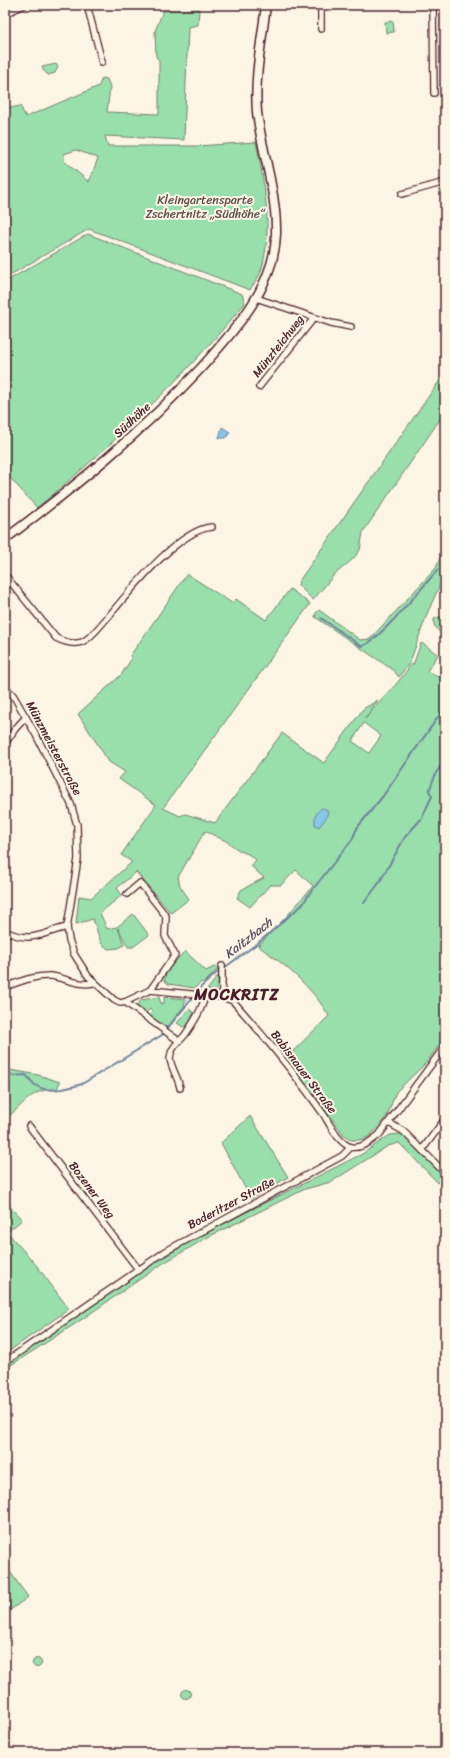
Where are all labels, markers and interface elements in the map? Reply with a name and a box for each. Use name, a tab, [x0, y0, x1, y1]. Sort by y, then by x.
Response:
park label: Kleingartensparte Zschertnitz „Südhöhe“	[145, 189, 266, 225]
street label: Münzteichweg	[246, 310, 310, 382]
street label: Südhöhe	[108, 397, 156, 443]
street label: Münzmeisterstraße	[20, 697, 88, 799]
water label: Kaitzbach	[219, 911, 278, 965]
district label: MOCKRITZ	[193, 980, 280, 1009]
street label: Babisnauer Straße	[265, 1025, 343, 1119]
street label: Bozener Weg	[63, 1157, 121, 1223]
street label: Boderitzer Straße	[183, 1171, 279, 1235]

